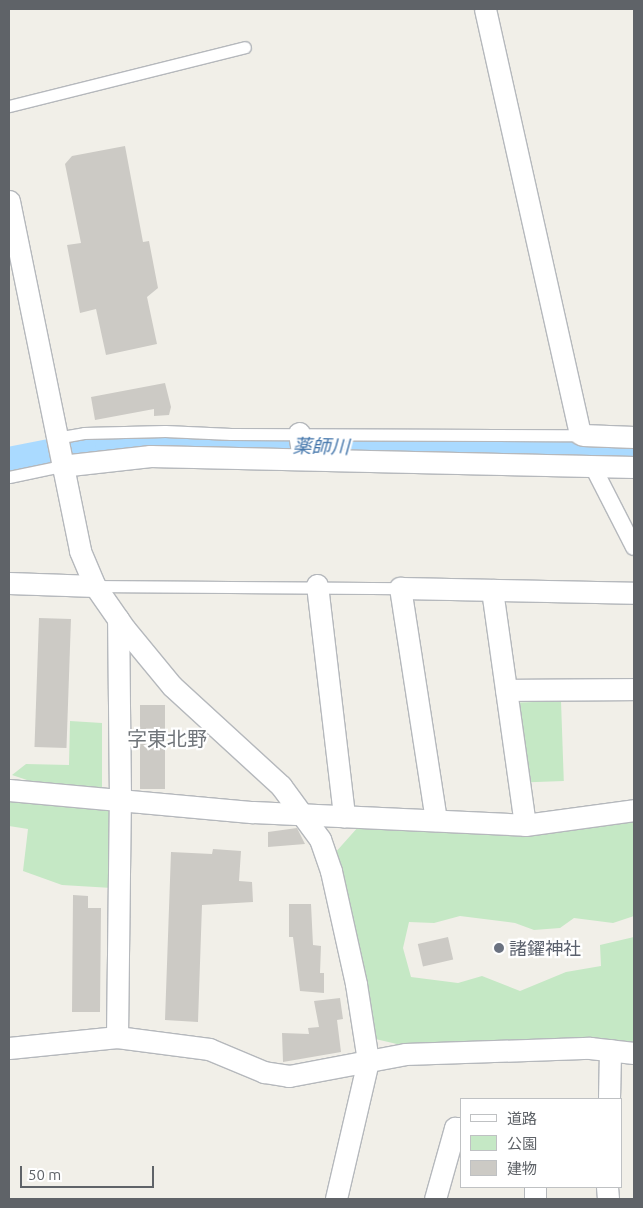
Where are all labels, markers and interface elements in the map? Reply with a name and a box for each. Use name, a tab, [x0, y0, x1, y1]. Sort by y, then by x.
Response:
water label: 薬師川	[292, 435, 350, 459]
district label: 字東北野	[127, 726, 207, 750]
place label: 諸鑃神社	[509, 937, 581, 959]
marker: 諸鑃神社	[493, 942, 505, 954]
legend	[460, 1098, 623, 1188]
text: 道路	[507, 1110, 537, 1127]
text: 公園	[507, 1135, 537, 1152]
scale bar	[22, 1156, 156, 1188]
text: 建物	[507, 1160, 537, 1177]
text: 50 m	[28, 1166, 61, 1183]

